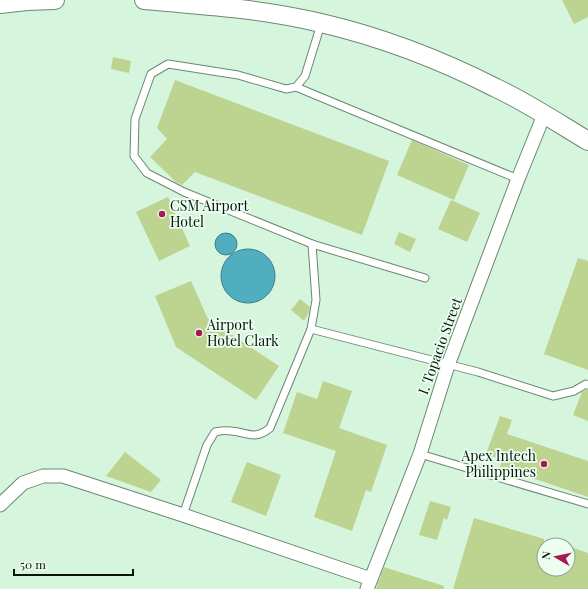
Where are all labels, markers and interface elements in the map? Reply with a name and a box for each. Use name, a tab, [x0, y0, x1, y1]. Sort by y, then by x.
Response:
place label: CSM Airport Hotel	[170, 196, 250, 231]
marker: CSM Airport Hotel	[157, 209, 167, 219]
street label: I. Topacio Street	[413, 294, 466, 397]
place label: Airport Hotel Clark	[206, 315, 279, 350]
marker: Airport Hotel Clark	[194, 328, 204, 338]
place label: Apex Intech Philippines	[460, 446, 537, 481]
marker: Apex Intech Philippines	[539, 459, 549, 469]
north arrow	[536, 537, 576, 577]
text: N	[538, 550, 554, 560]
scale bar	[14, 551, 133, 577]
text: 50 m	[20, 556, 46, 572]

